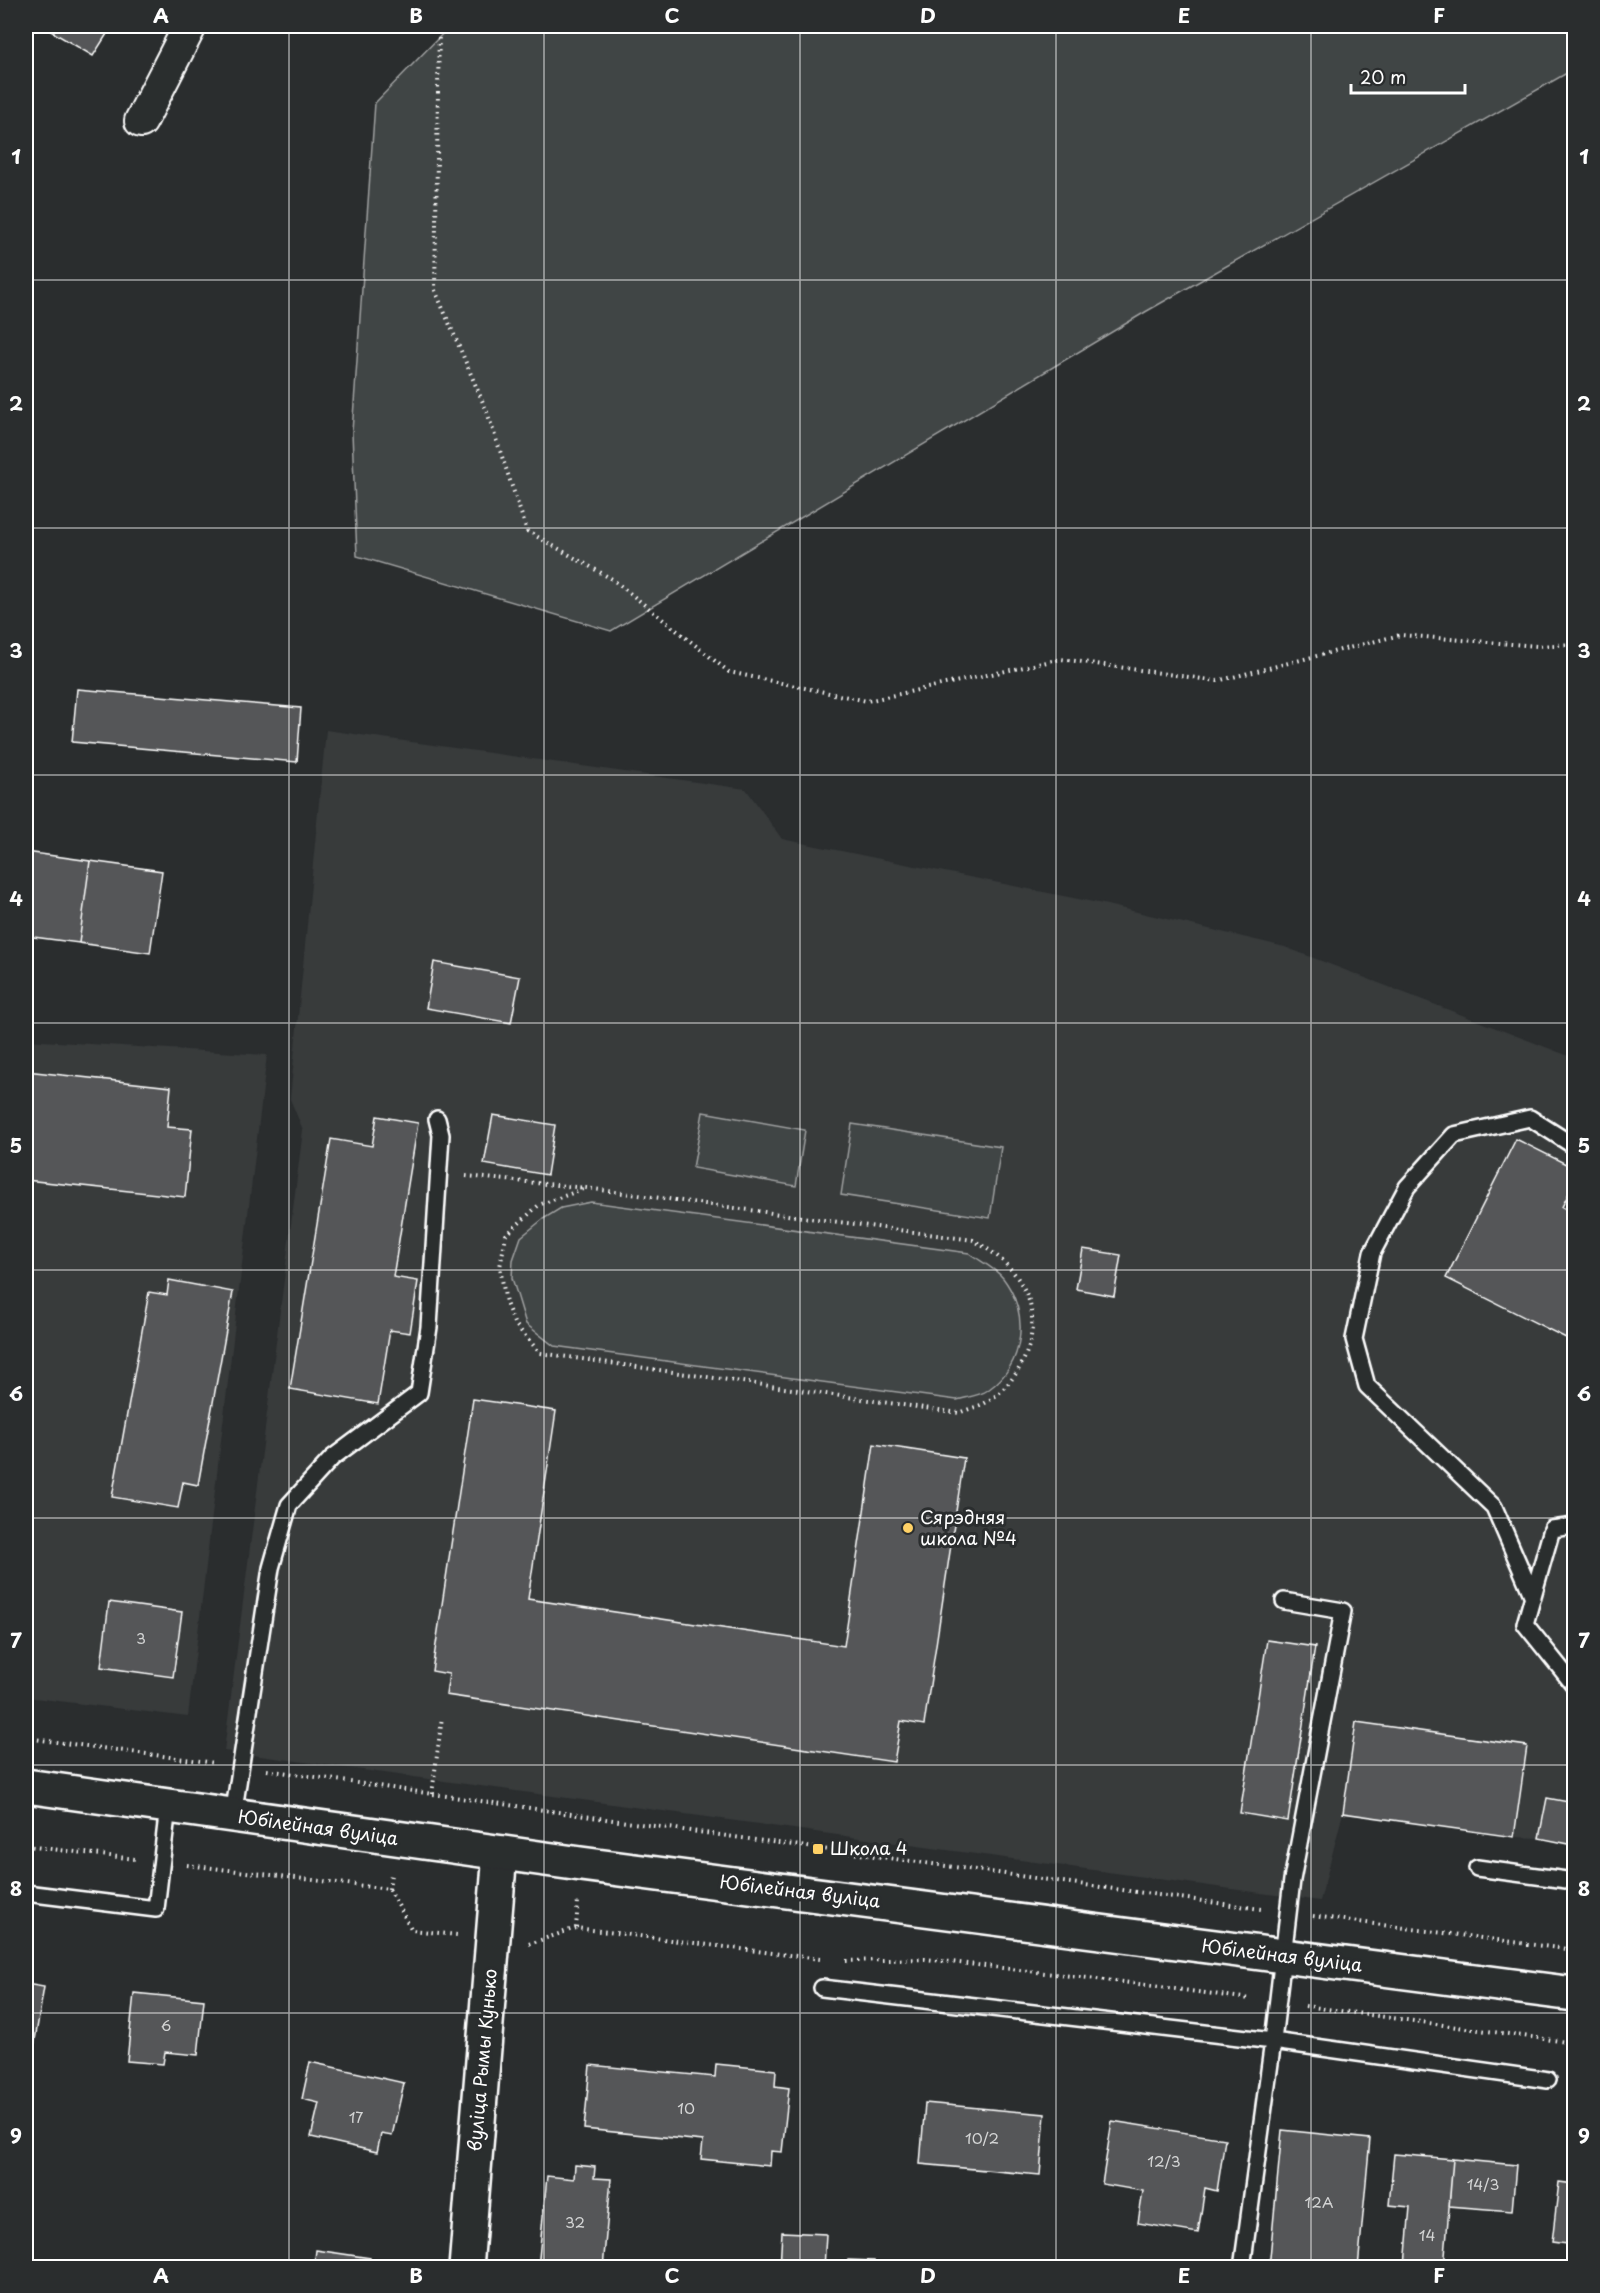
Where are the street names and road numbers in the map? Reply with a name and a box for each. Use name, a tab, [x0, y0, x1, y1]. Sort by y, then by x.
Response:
street label: Юбілейная вуліца	[236, 1802, 400, 1851]
street label: Юбілейная вуліца	[718, 1867, 882, 1914]
street label: Юбілейная вуліца	[1200, 1931, 1364, 1978]
street label: вуліца Рымы Кунько	[460, 1967, 503, 2152]

